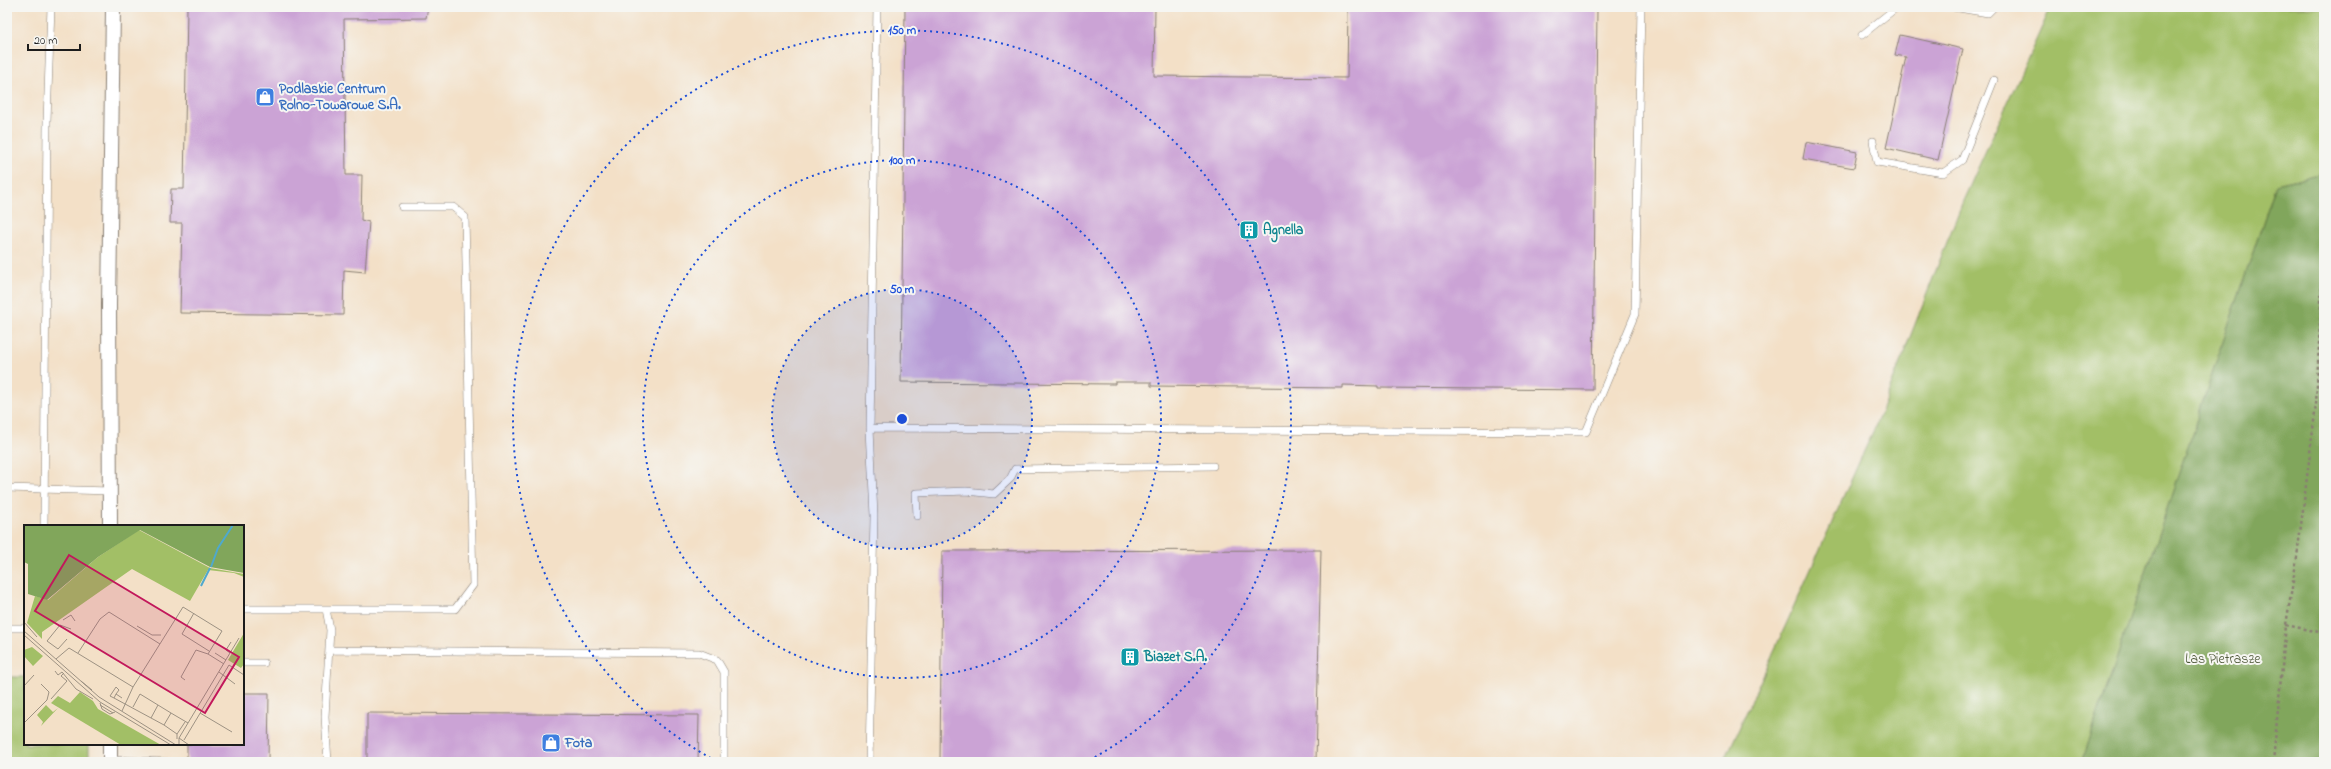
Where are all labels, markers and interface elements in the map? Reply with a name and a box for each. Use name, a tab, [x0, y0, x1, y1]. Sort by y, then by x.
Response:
text: 150 m	[888, 22, 917, 40]
scale bar	[28, 26, 80, 52]
text: 20 m	[34, 32, 57, 50]
place label: Podlaskie Centrum Rolno-Towarowe S.A.	[278, 79, 401, 116]
shop icon: Podlaskie Centrum Rolno-Towarowe S.A.	[254, 86, 276, 108]
text: 100 m	[889, 152, 916, 170]
building icon: Agnella	[1238, 219, 1260, 241]
place label: Agnella	[1263, 220, 1304, 243]
text: 50 m	[890, 281, 915, 299]
centre of rings	[895, 412, 909, 426]
inset map	[24, 525, 244, 745]
building icon: Biazet S.A.	[1119, 646, 1141, 668]
place label: Biazet S.A.	[1143, 647, 1207, 668]
park label: Las Pietrasze	[2185, 649, 2261, 670]
shop icon: Fota	[540, 732, 562, 754]
place label: Fota	[564, 733, 593, 754]

